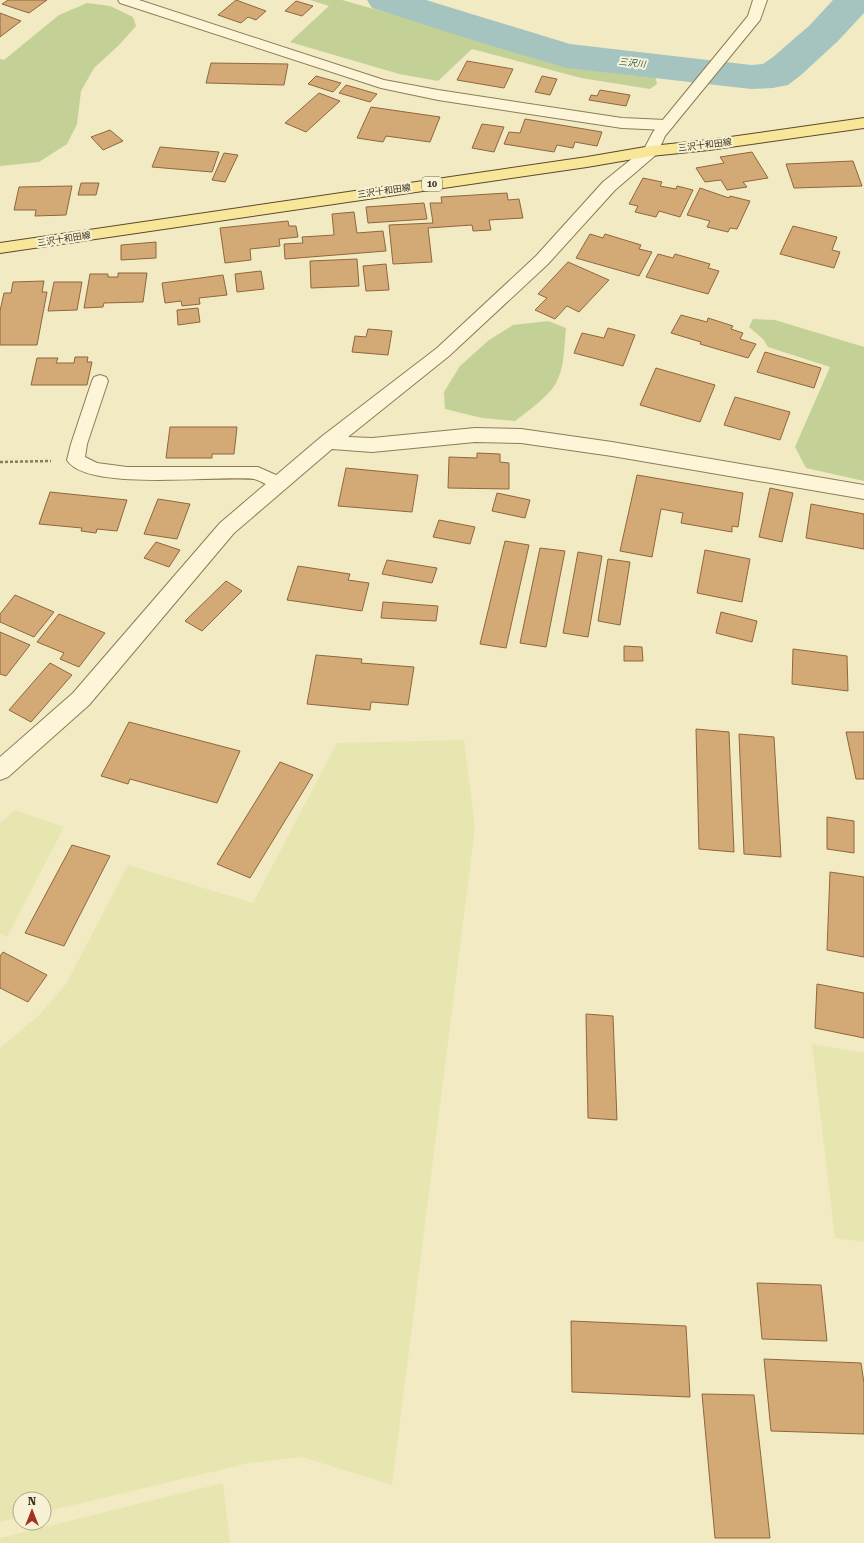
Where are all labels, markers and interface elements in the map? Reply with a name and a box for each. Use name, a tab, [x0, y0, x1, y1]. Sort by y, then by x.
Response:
water label: 三沢川	[618, 57, 647, 69]
street label: 三沢十和田線	[678, 137, 733, 153]
road number: 10	[422, 177, 442, 191]
street label: 三沢十和田線	[357, 182, 412, 200]
street label: 三沢十和田線	[37, 230, 92, 248]
north arrow	[12, 1491, 52, 1531]
text: N	[28, 1495, 37, 1508]

